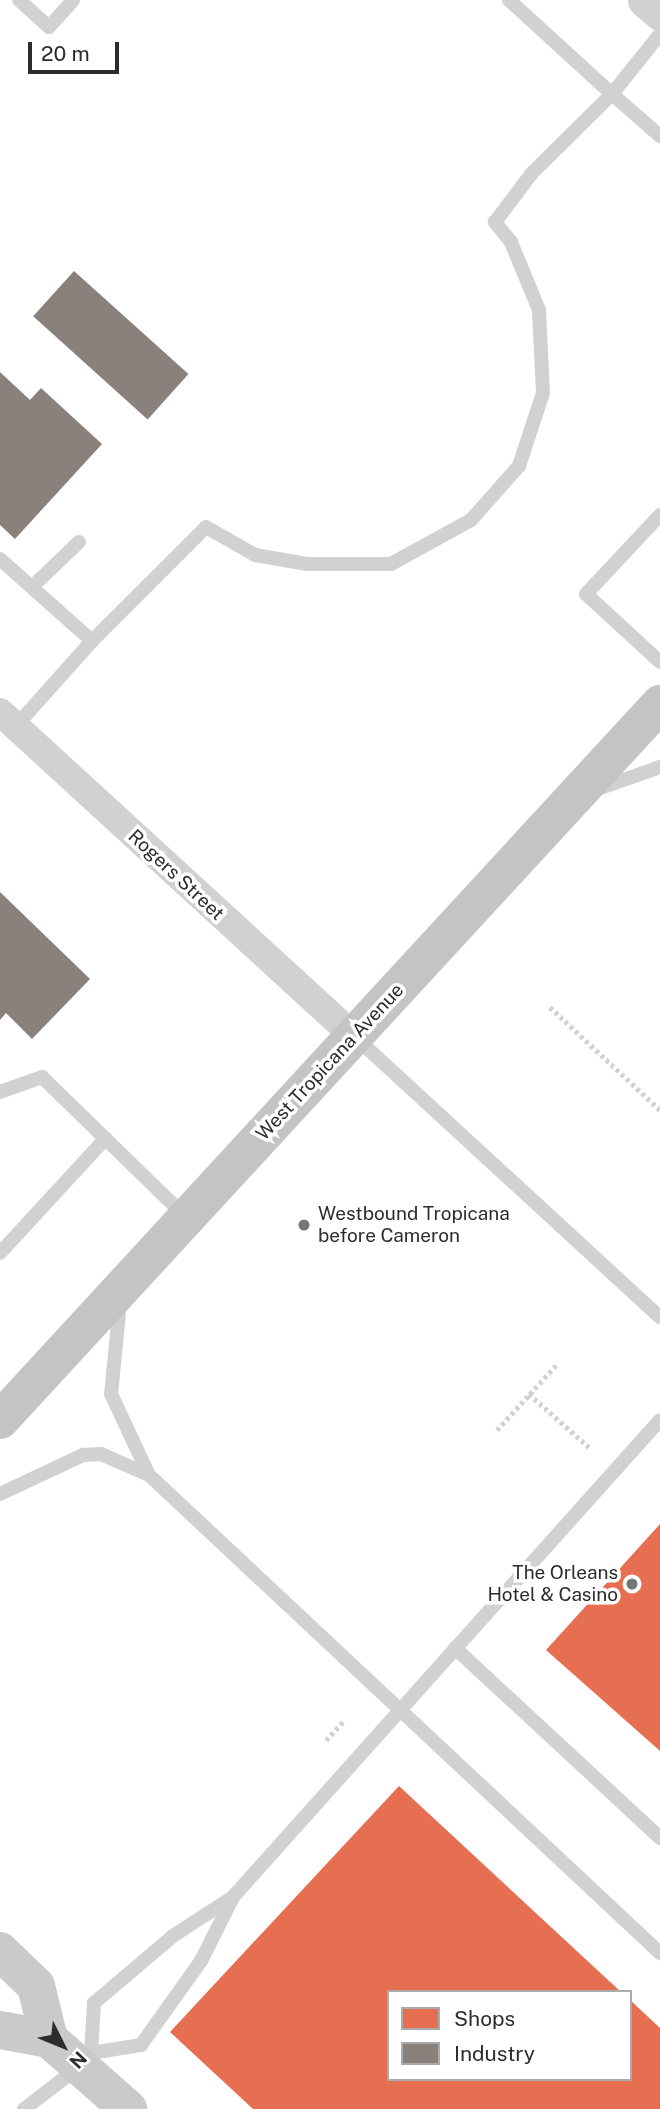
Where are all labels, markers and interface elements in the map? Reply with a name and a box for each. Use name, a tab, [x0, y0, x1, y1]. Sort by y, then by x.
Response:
scale bar	[32, 28, 122, 72]
text: 20 m	[41, 41, 90, 66]
street label: Rogers Street	[123, 825, 229, 925]
street label: West Tropicana Avenue	[251, 979, 409, 1145]
place label: Westbound Tropicana before Cameron	[318, 1203, 510, 1247]
marker: Westbound Tropicana before Cameron	[296, 1217, 312, 1233]
place label: The Orleans Hotel & Casino	[487, 1562, 618, 1606]
marker: The Orleans Hotel & Casino	[624, 1576, 640, 1592]
legend	[387, 1990, 632, 2081]
text: Shops	[454, 2006, 515, 2031]
north arrow	[28, 2011, 98, 2081]
text: Industry	[454, 2041, 535, 2066]
text: N	[65, 2047, 91, 2073]

